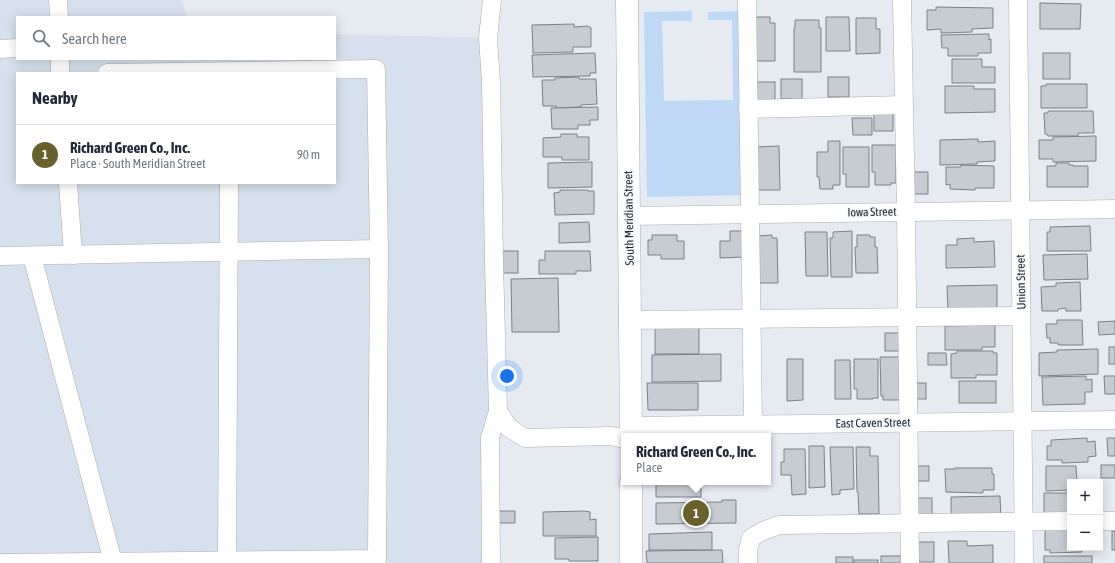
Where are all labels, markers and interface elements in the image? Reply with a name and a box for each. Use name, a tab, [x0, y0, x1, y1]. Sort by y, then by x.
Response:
search box	[16, 16, 336, 60]
icon: search	[30, 27, 52, 49]
text: Search here	[62, 30, 127, 47]
text: Nearby	[32, 88, 78, 108]
text: Richard Green Co., Inc.	[70, 139, 190, 156]
text: 1	[42, 147, 48, 162]
text: 90 m	[297, 147, 320, 162]
text: Place · South Meridian Street	[70, 156, 206, 171]
street label: South Meridian Street	[621, 170, 637, 266]
street label: Iowa Street	[847, 205, 897, 219]
street label: Union Street	[1014, 254, 1028, 310]
your location	[497, 366, 517, 386]
street label: East Caven Street	[835, 415, 911, 431]
popup	[621, 433, 771, 485]
text: Richard Green Co., Inc.	[636, 443, 756, 460]
text: Place	[636, 460, 663, 475]
map controls	[1067, 479, 1103, 551]
button: +	[1067, 479, 1103, 515]
pin: 1	[683, 498, 709, 528]
button: −	[1067, 515, 1103, 551]

